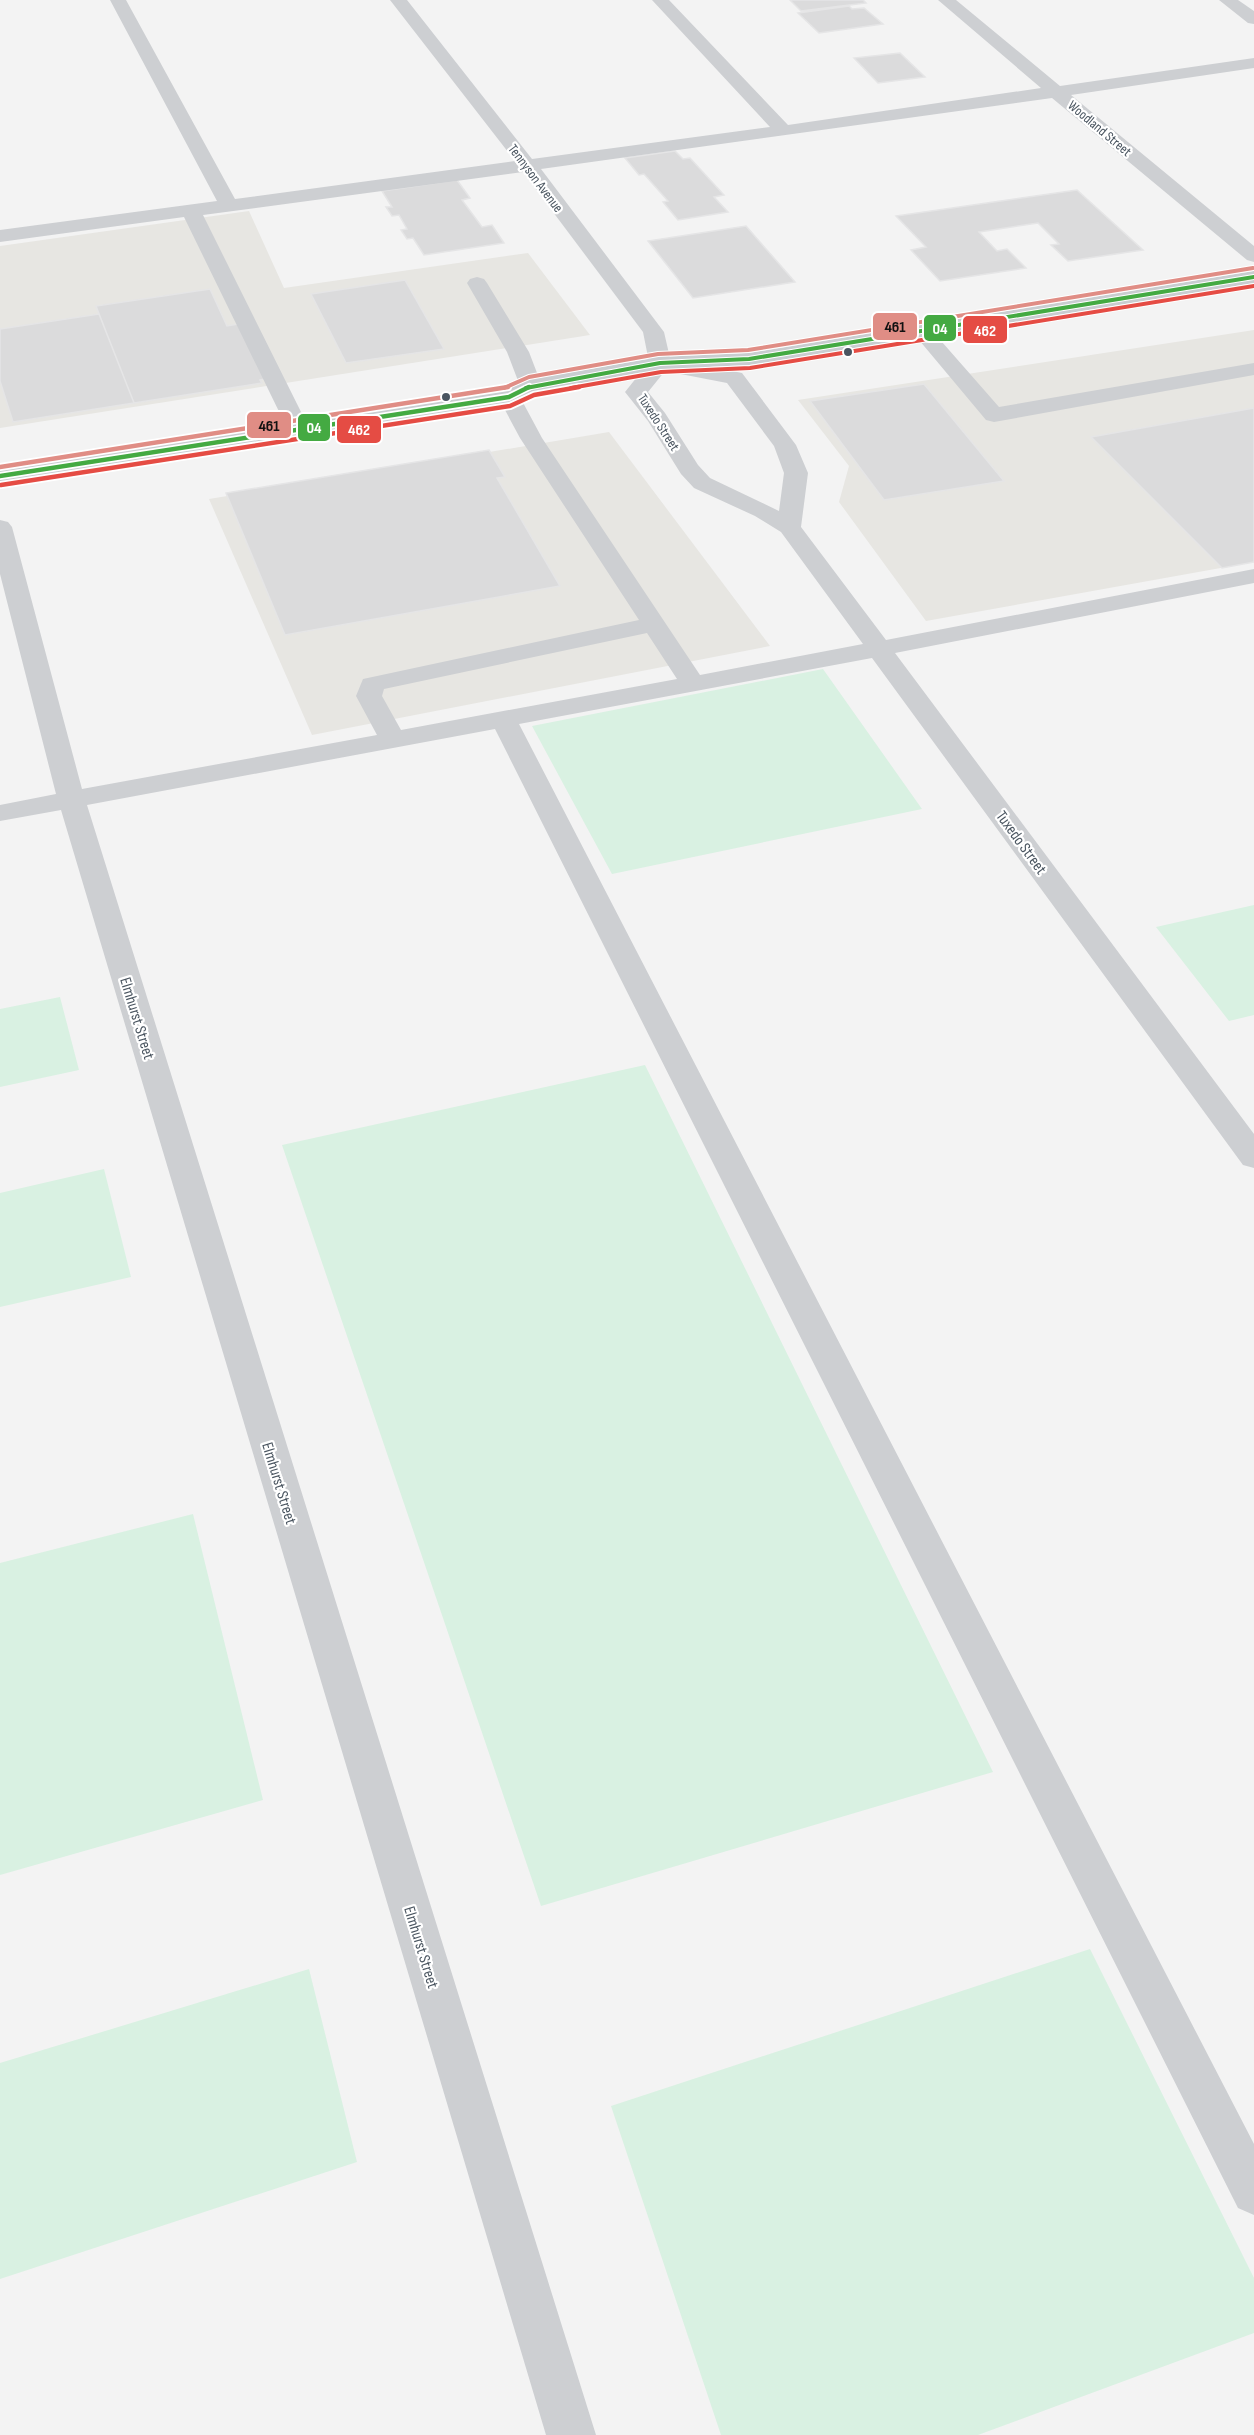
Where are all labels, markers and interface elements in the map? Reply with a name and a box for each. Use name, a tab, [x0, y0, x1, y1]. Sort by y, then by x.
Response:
street label: Woodland Street	[1064, 97, 1135, 160]
street label: Tennyson Avenue	[504, 141, 567, 216]
line badge: 461	[872, 312, 918, 341]
line badge: 04	[923, 314, 957, 342]
line badge: 462	[962, 315, 1008, 344]
text: 461	[884, 318, 906, 337]
text: 04	[932, 320, 948, 339]
text: 462	[974, 322, 996, 341]
unlabelled marker	[842, 346, 854, 358]
unlabelled marker	[440, 391, 452, 403]
street label: Tuxedo Street	[634, 391, 683, 454]
line badge: 461	[246, 411, 292, 439]
line badge: 04	[297, 413, 331, 442]
line badge: 462	[336, 415, 382, 444]
text: 461	[258, 417, 280, 436]
text: 04	[306, 419, 322, 438]
text: 462	[348, 421, 370, 440]
street label: Tuxedo Street	[991, 807, 1050, 878]
street label: Elmhurst Street	[115, 975, 158, 1062]
street label: Elmhurst Street	[257, 1440, 300, 1527]
street label: Elmhurst Street	[399, 1904, 442, 1991]

